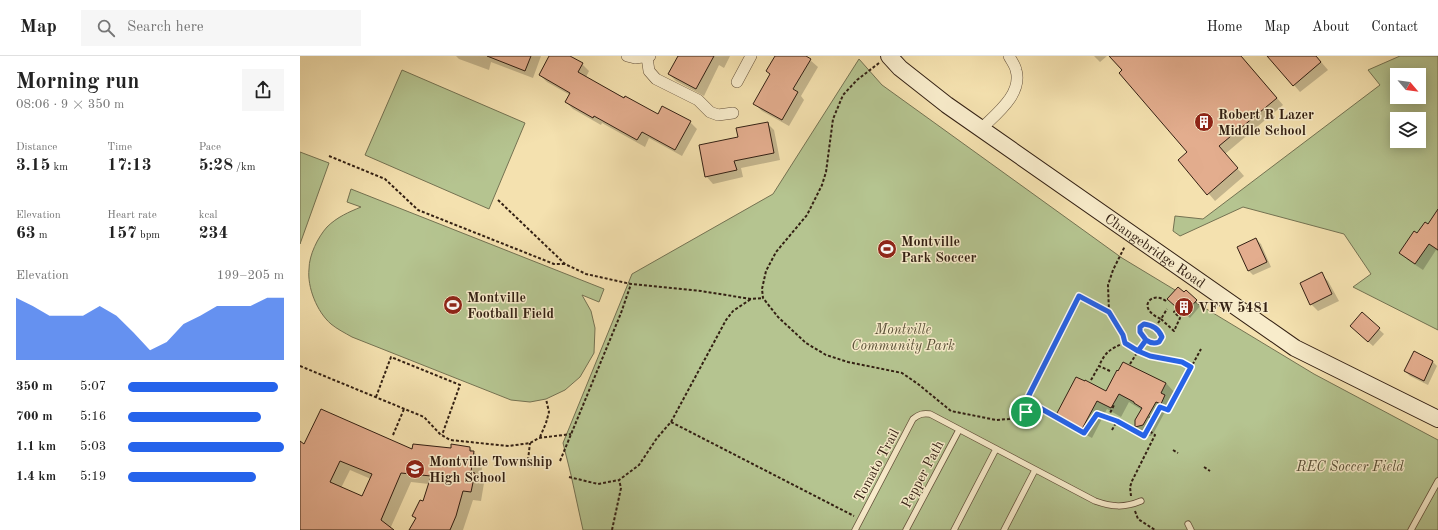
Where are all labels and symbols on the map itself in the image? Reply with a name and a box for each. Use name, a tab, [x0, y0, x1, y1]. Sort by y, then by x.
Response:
north arrow	[1390, 68, 1426, 104]
place label: Robert R Lazer Middle School	[1218, 108, 1314, 138]
building icon: Robert R Lazer Middle School	[1193, 111, 1215, 133]
street label: Changebridge Road	[1102, 211, 1207, 291]
place label: Montville Park Soccer	[901, 235, 977, 265]
sports icon: Montville Park Soccer	[876, 238, 898, 260]
place label: Montville Football Field	[467, 291, 554, 321]
sports icon: Montville Football Field	[442, 294, 464, 316]
building icon: VFW 5481	[1173, 296, 1195, 318]
place label: VFW 5481	[1198, 301, 1270, 315]
park label: Montville Community Park	[851, 323, 955, 354]
pin	[1009, 395, 1043, 429]
street label: Tomato Trail	[852, 427, 902, 504]
street label: Pepper Path	[899, 438, 947, 511]
place label: Montville Township High School	[429, 455, 552, 485]
school or university icon: Montville Township High School	[404, 458, 426, 480]
park label: REC Soccer Field	[1295, 460, 1404, 474]

